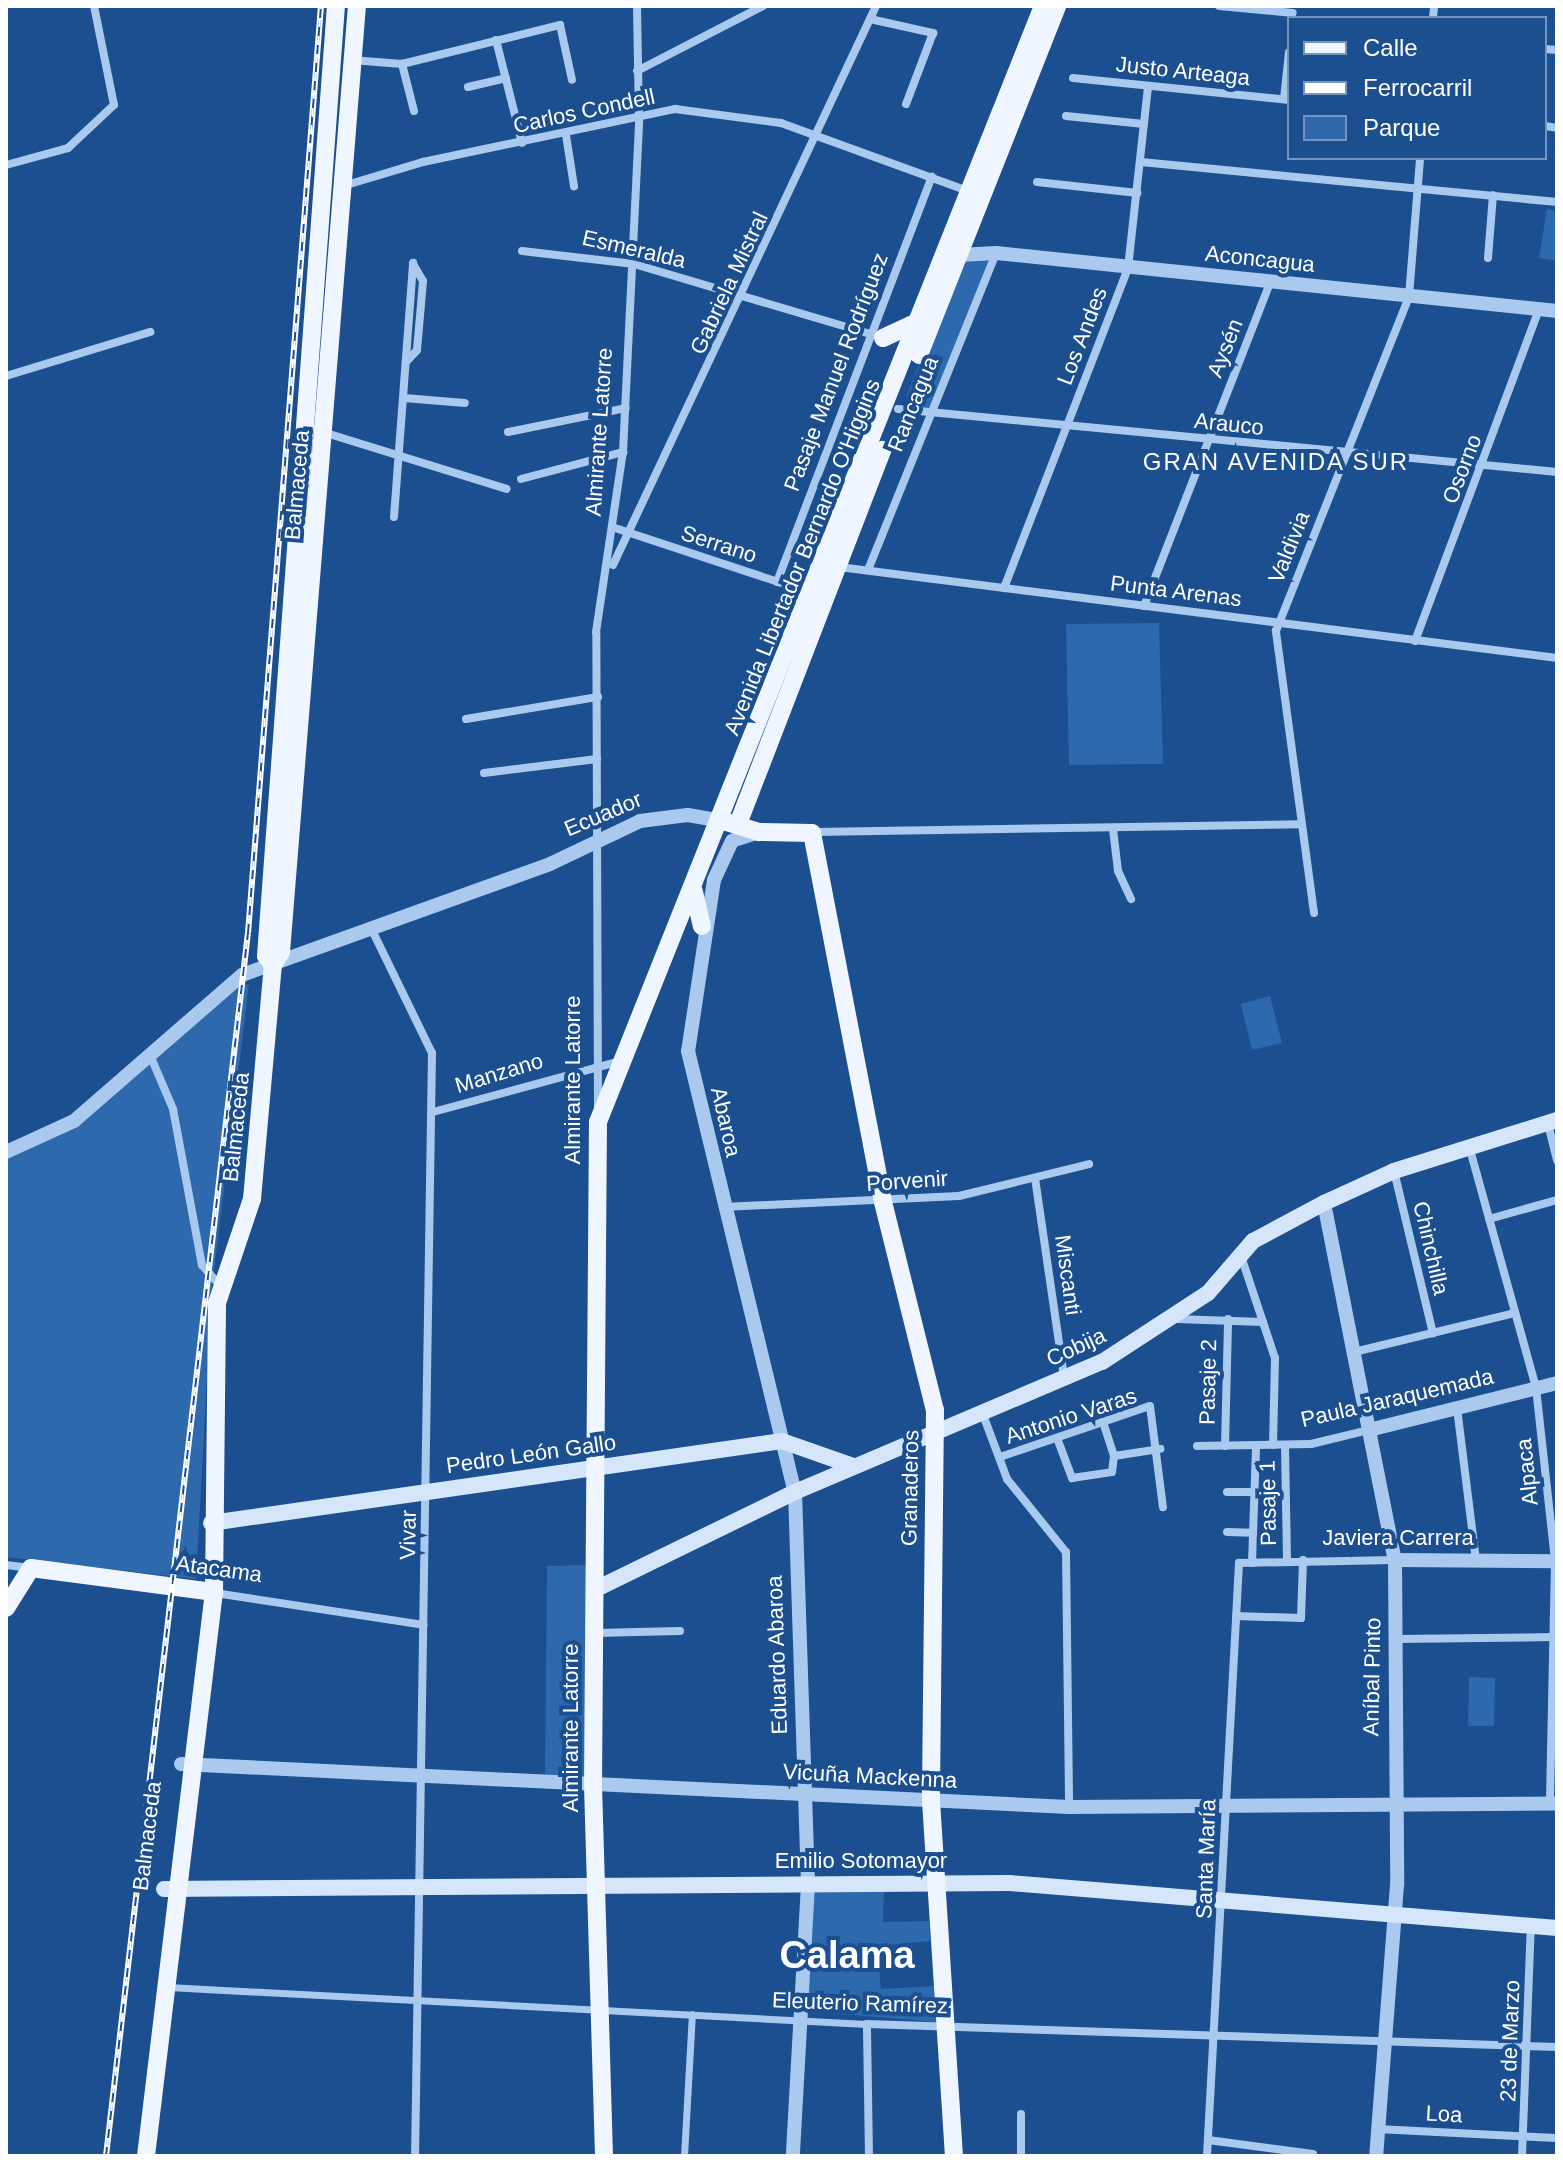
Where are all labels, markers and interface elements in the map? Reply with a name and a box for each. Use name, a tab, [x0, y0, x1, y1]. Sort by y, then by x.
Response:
legend	[1287, 16, 1547, 160]
text: Calle	[1363, 34, 1418, 61]
street label: Justo Arteaga	[1114, 51, 1252, 91]
text: Ferrocarril	[1363, 74, 1472, 101]
street label: Carlos Condell	[511, 83, 657, 139]
text: Parque	[1363, 114, 1440, 141]
street label: Gabriela Mistral	[684, 208, 774, 358]
street label: Esmeralda	[580, 224, 688, 274]
street label: Aconcagua	[1204, 240, 1316, 278]
street label: Pasaje Manuel Rodríguez	[778, 249, 894, 495]
street label: Los Andes	[1051, 283, 1113, 389]
street label: Aysén	[1201, 315, 1249, 381]
street label: Almirante Latorre	[580, 347, 618, 517]
street label: Rancagua	[882, 353, 944, 455]
street label: Avenida Libertador Bernardo O'Higgins	[718, 375, 886, 739]
street label: Arauco	[1193, 407, 1265, 441]
street label: Balmaceda	[279, 429, 315, 541]
street label: Osorno	[1437, 431, 1487, 507]
district label: GRAN AVENIDA SUR	[1142, 448, 1410, 476]
street label: Valdivia	[1263, 507, 1315, 587]
street label: Serrano	[678, 519, 760, 569]
street label: Punta Arenas	[1108, 570, 1244, 612]
street label: Ecuador	[560, 786, 646, 842]
street label: Almirante Latorre	[560, 996, 586, 1164]
street label: Manzano	[452, 1047, 546, 1099]
street label: Balmaceda	[217, 1071, 255, 1183]
street label: Abaroa	[705, 1084, 747, 1160]
street label: Porvenir	[865, 1165, 949, 1197]
street label: Chinchilla	[1407, 1199, 1455, 1297]
street label: Miscanti	[1049, 1233, 1087, 1317]
street label: Cobija	[1042, 1322, 1110, 1372]
street label: Pasaje 2	[1194, 1339, 1222, 1425]
street label: Paula Jaraquemada	[1298, 1363, 1496, 1433]
street label: Antonio Varas	[1002, 1382, 1140, 1450]
street label: Pedro León Gallo	[444, 1429, 618, 1479]
street label: Granaderos	[896, 1430, 924, 1546]
street label: Alpaca	[1510, 1437, 1544, 1507]
street label: Pasaje 1	[1254, 1460, 1282, 1546]
street label: Vivar	[394, 1510, 422, 1560]
street label: Javiera Carrera	[1322, 1525, 1474, 1551]
street label: Atacama	[174, 1550, 264, 1588]
street label: Eduardo Abaroa	[761, 1574, 793, 1736]
street label: Aníbal Pinto	[1358, 1617, 1386, 1737]
street label: Almirante Latorre	[558, 1644, 584, 1812]
street label: Vicuña Mackenna	[782, 1758, 958, 1794]
street label: Balmaceda	[127, 1780, 167, 1892]
street label: Santa María	[1191, 1799, 1221, 1919]
street label: Emilio Sotomayor	[775, 1848, 947, 1874]
district label: Calama	[779, 1933, 915, 1979]
street label: 23 de Marzo	[1495, 1979, 1525, 2103]
street label: Eleuterio Ramírez	[772, 1987, 948, 2019]
street label: Loa	[1425, 2100, 1463, 2128]

